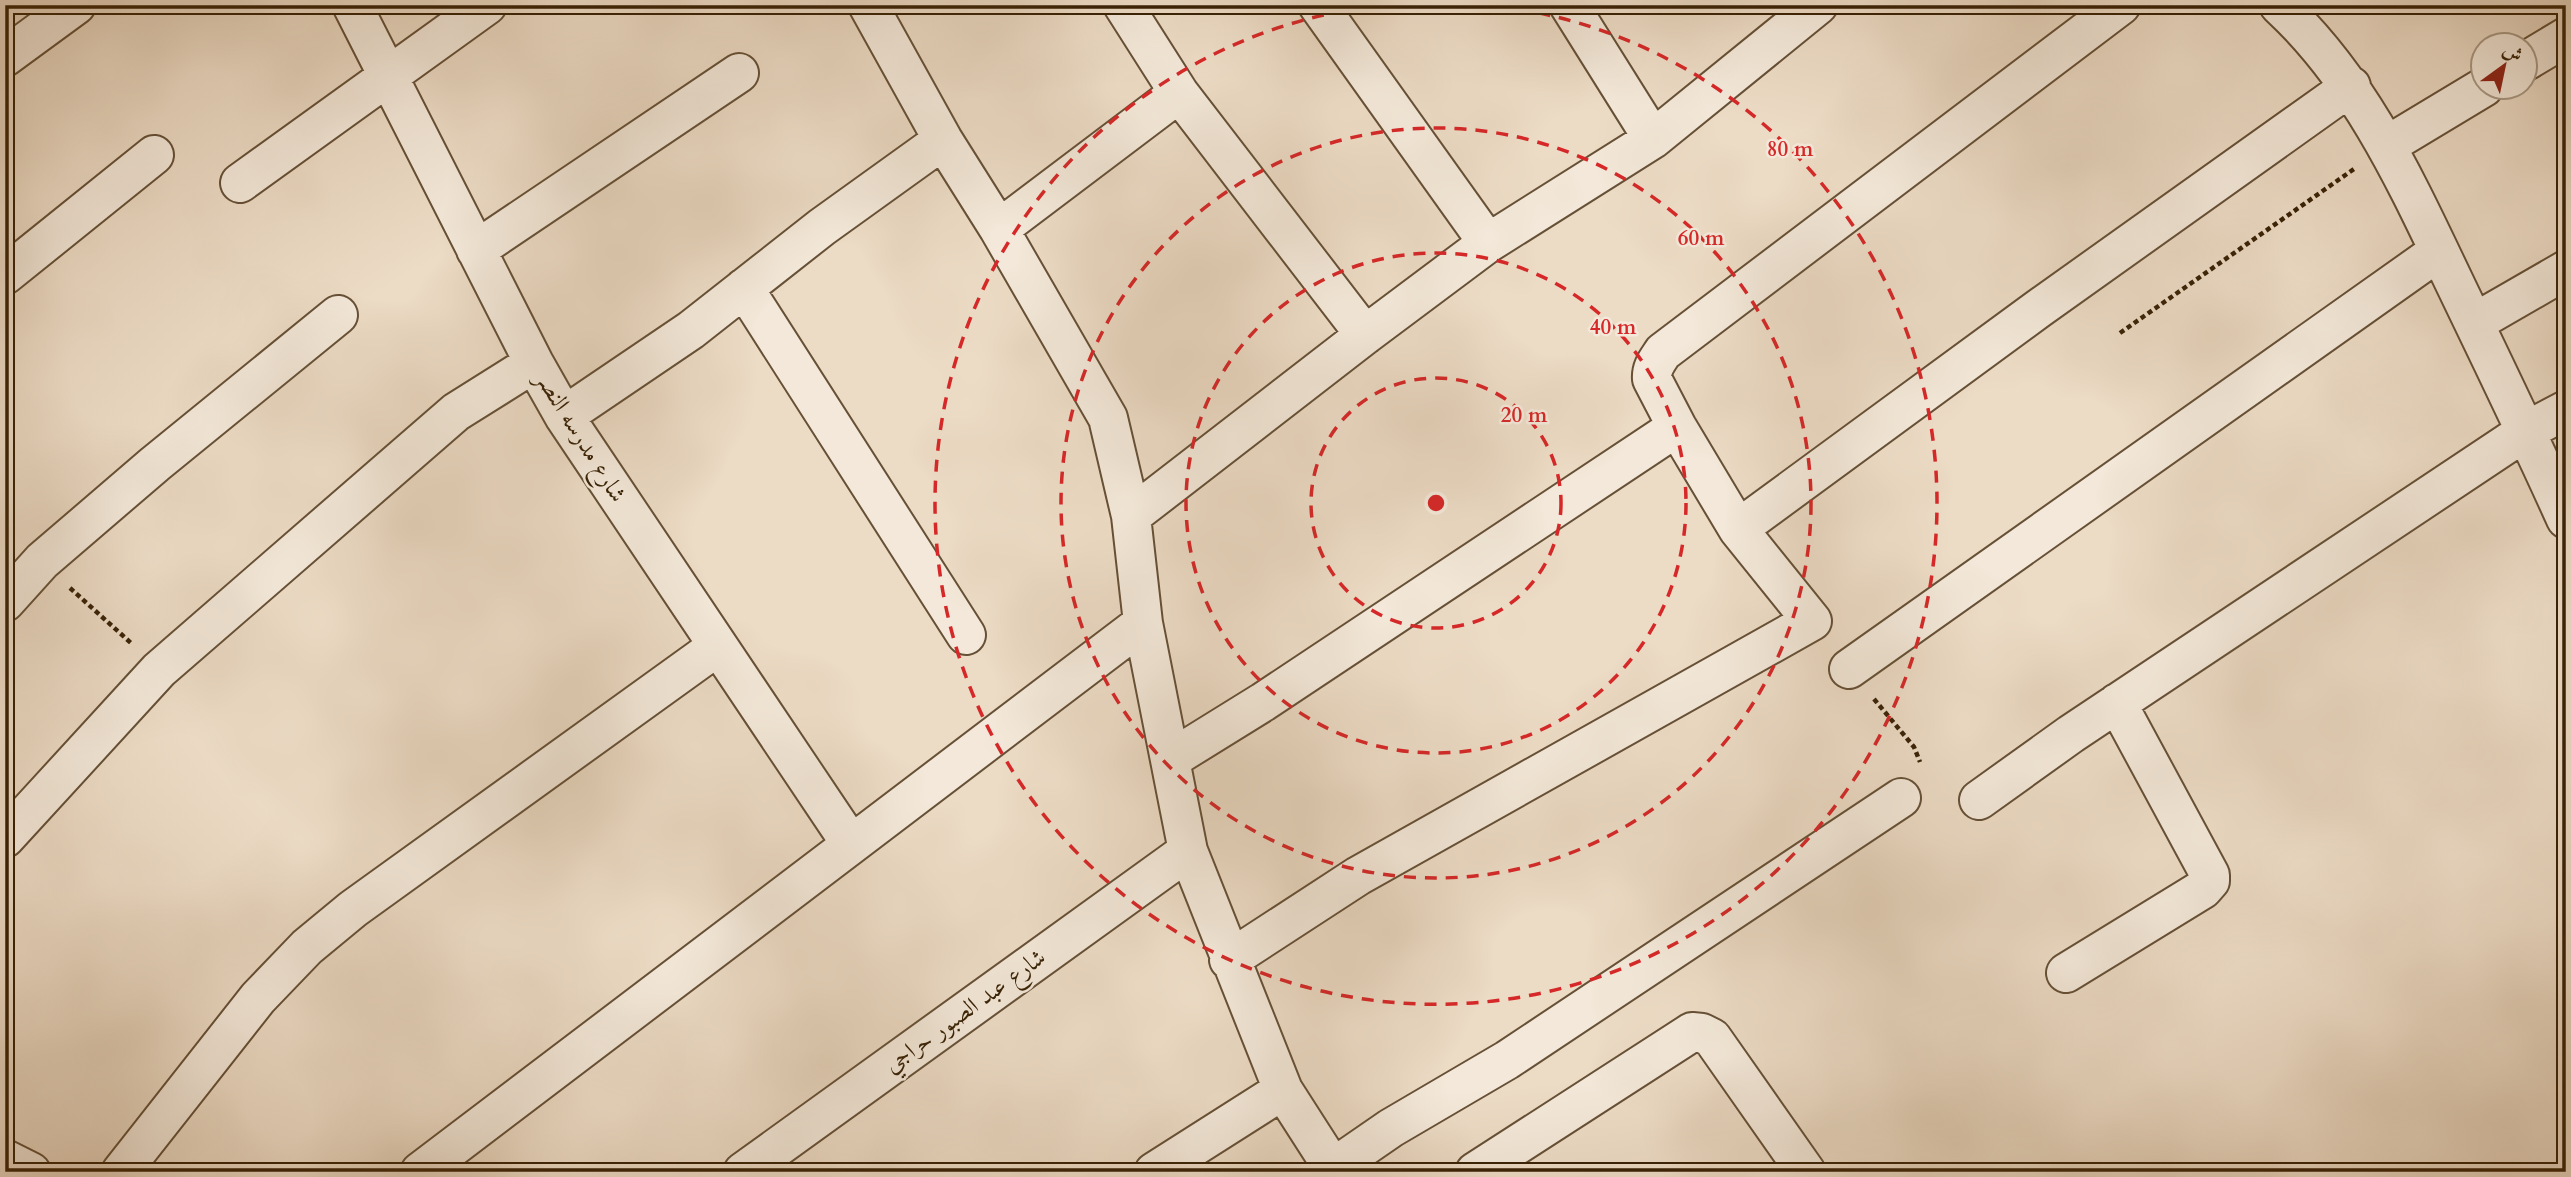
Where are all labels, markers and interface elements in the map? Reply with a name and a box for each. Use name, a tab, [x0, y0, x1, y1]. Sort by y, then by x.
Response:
north arrow	[2470, 32, 2540, 102]
text: ش	[2498, 37, 2528, 69]
text: 80 m	[1767, 135, 1814, 164]
text: 60 m	[1678, 224, 1725, 253]
text: 40 m	[1590, 313, 1637, 342]
street label: شارع مدرسه النصر	[524, 363, 634, 510]
text: 20 m	[1501, 401, 1548, 430]
centre of rings	[1424, 491, 1448, 515]
street label: شارع عبد الصبور حراجي	[877, 941, 1054, 1083]

